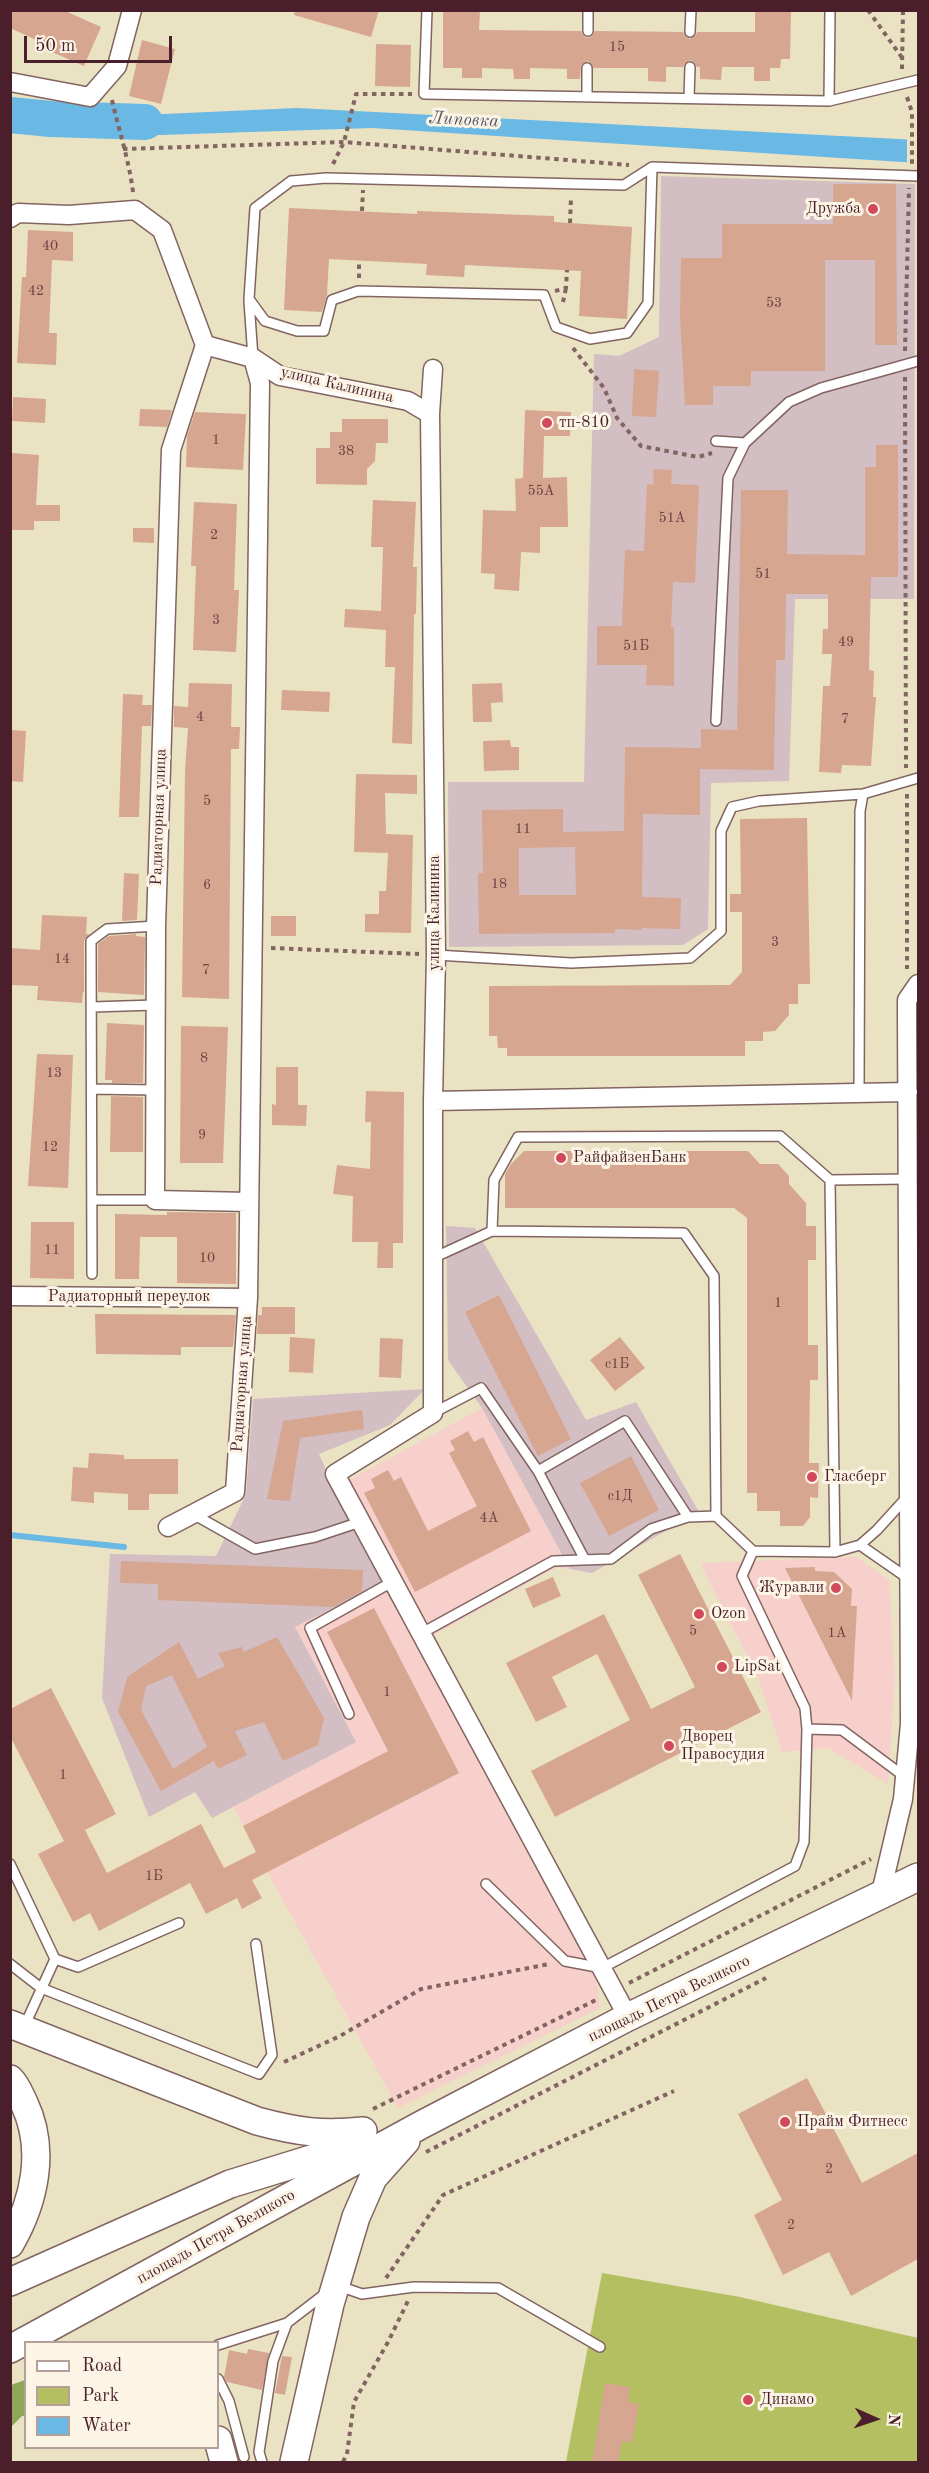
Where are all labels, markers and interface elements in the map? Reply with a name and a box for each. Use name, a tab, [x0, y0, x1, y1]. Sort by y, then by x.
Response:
scale bar	[27, 24, 176, 62]
text: 50 m	[35, 37, 75, 55]
house number: 15	[609, 39, 625, 55]
water label: Липовка	[428, 107, 500, 133]
place label: Дружба	[806, 199, 861, 219]
marker: Дружба	[866, 202, 880, 216]
house number: 40	[42, 238, 58, 254]
house number: 42	[28, 283, 44, 299]
house number: 53	[766, 295, 782, 311]
street label: улица Калинина	[278, 363, 396, 407]
place label: тп-810	[559, 413, 609, 433]
marker: тп-810	[540, 416, 554, 430]
house number: 1	[212, 432, 220, 448]
house number: 38	[338, 443, 354, 459]
house number: 55А	[528, 483, 554, 499]
house number: 51А	[659, 510, 685, 526]
house number: 2	[210, 527, 218, 543]
house number: 51	[755, 566, 771, 582]
house number: 3	[212, 612, 220, 628]
house number: 49	[838, 634, 854, 650]
house number: 51Б	[623, 638, 649, 654]
house number: 4	[196, 709, 204, 725]
house number: 7	[841, 711, 849, 727]
street label: Радиаторная улица	[147, 748, 171, 886]
house number: 5	[203, 793, 211, 809]
house number: 11	[515, 821, 531, 837]
street label: улица Калинина	[425, 855, 445, 971]
house number: 18	[491, 876, 507, 892]
house number: 6	[203, 877, 211, 893]
house number: 3	[771, 934, 779, 950]
house number: 14	[54, 951, 70, 967]
house number: 7	[202, 962, 210, 978]
house number: 8	[200, 1050, 208, 1066]
house number: 13	[46, 1065, 62, 1081]
house number: 9	[198, 1127, 206, 1143]
house number: 12	[42, 1139, 58, 1155]
place label: РайфайзенБанк	[573, 1148, 687, 1168]
marker: РайфайзенБанк	[554, 1151, 568, 1165]
house number: 11	[44, 1242, 60, 1258]
house number: 10	[199, 1250, 215, 1266]
street label: Радиаторный переулок	[48, 1287, 210, 1307]
house number: 1	[774, 1295, 782, 1311]
street label: Радиаторная улица	[228, 1315, 256, 1453]
house number: с1Б	[605, 1356, 629, 1372]
place label: Гласберг	[824, 1467, 886, 1487]
marker: Гласберг	[805, 1470, 819, 1484]
house number: с1Д	[608, 1488, 632, 1504]
house number: 4А	[480, 1510, 498, 1526]
place label: Журавли	[759, 1578, 824, 1598]
marker: Журавли	[829, 1581, 843, 1595]
place label: Ozon	[711, 1604, 746, 1624]
marker: Ozon	[692, 1607, 706, 1621]
house number: 5	[689, 1623, 697, 1639]
house number: 1А	[828, 1625, 846, 1641]
place label: LipSat	[734, 1657, 781, 1677]
marker: LipSat	[715, 1660, 729, 1674]
house number: 1	[383, 1684, 391, 1700]
place label: Дворец Правосудия	[681, 1727, 765, 1765]
marker: Дворец Правосудия	[662, 1739, 676, 1753]
house number: 1	[59, 1767, 67, 1783]
house number: 1Б	[145, 1868, 163, 1884]
street label: площадь Петра Великого	[585, 1951, 753, 2047]
place label: Прайм Фитнесс	[797, 2112, 908, 2132]
marker: Прайм Фитнесс	[778, 2115, 792, 2129]
house number: 2	[825, 2161, 833, 2177]
street label: площадь Петра Великого	[134, 2185, 298, 2289]
house number: 2	[787, 2217, 795, 2233]
legend	[24, 2341, 219, 2449]
text: Road	[82, 2357, 122, 2375]
text: Park	[82, 2387, 119, 2405]
north arrow	[845, 2389, 905, 2449]
place label: Динамо	[760, 2390, 814, 2410]
marker: Динамо	[741, 2393, 755, 2407]
text: N	[885, 2413, 901, 2426]
text: Water	[82, 2417, 131, 2435]

